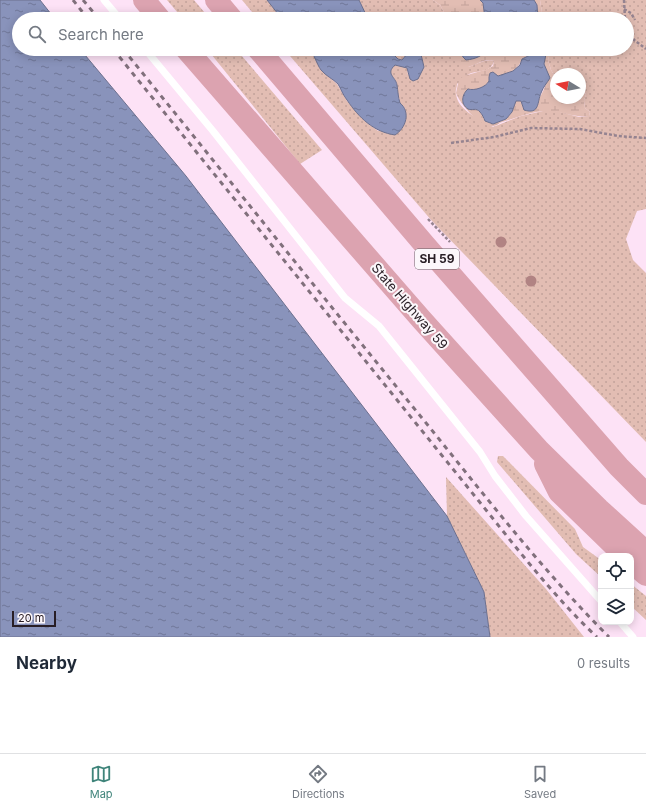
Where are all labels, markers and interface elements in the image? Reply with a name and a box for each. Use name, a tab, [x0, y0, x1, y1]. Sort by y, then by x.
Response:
search box	[12, 12, 634, 56]
icon: search	[26, 23, 48, 45]
text: Search here	[58, 25, 144, 44]
north arrow	[550, 68, 586, 104]
road number: SH 59	[415, 249, 459, 269]
street label: State Highway 59	[368, 260, 452, 352]
map controls	[598, 553, 634, 625]
button: locate	[598, 553, 634, 589]
button: layers	[598, 589, 634, 625]
scale bar	[12, 609, 56, 628]
text: 20 m	[18, 611, 44, 625]
text: Nearby	[16, 653, 77, 673]
text: 0 results	[577, 655, 630, 671]
tab: Map	[90, 763, 113, 801]
tab: Directions	[292, 763, 345, 801]
tab: Saved	[524, 763, 556, 801]

